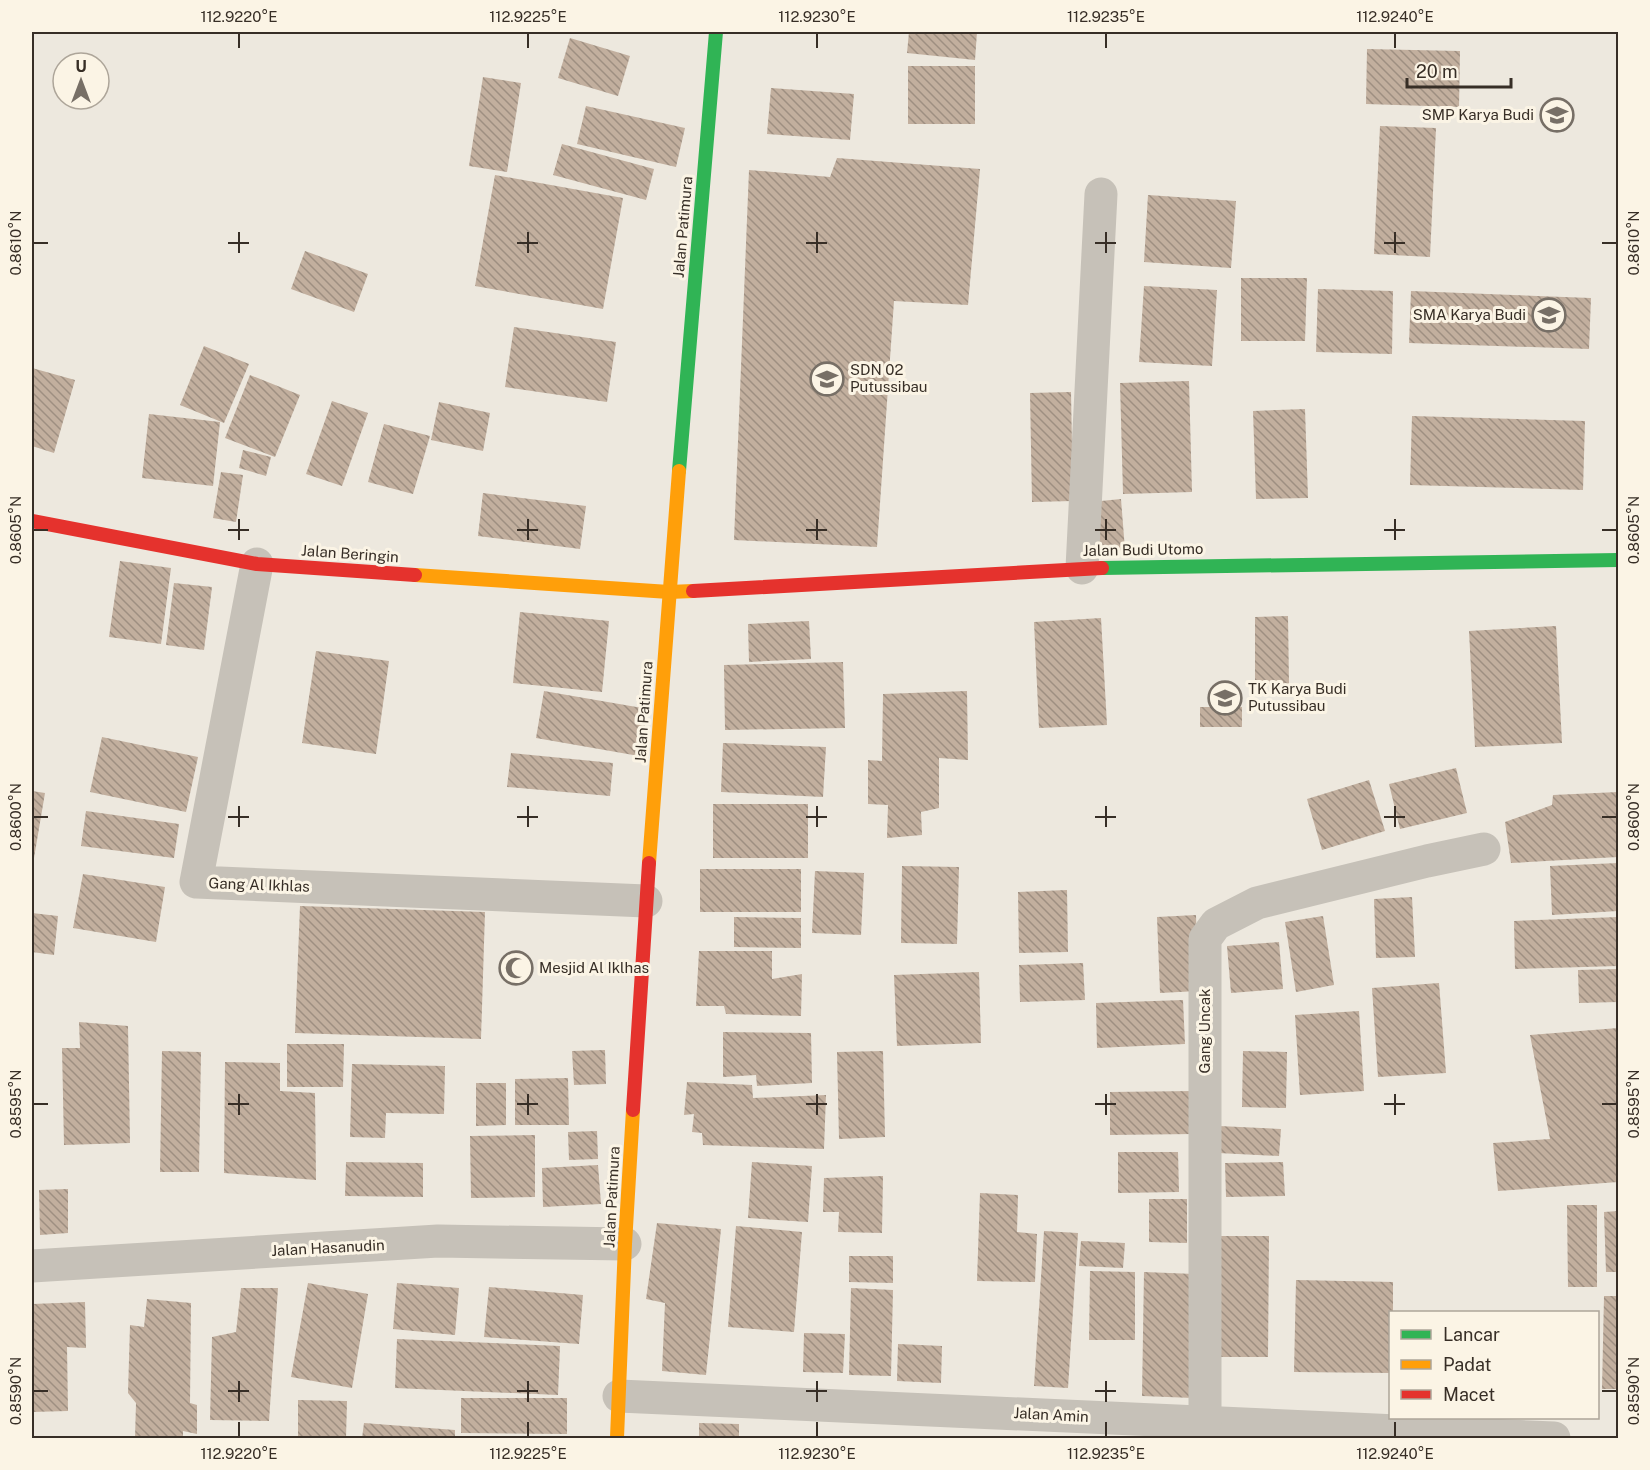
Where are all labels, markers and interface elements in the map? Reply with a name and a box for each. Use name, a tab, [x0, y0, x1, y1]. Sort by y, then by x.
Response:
text: 112.9220°E	[200, 8, 278, 25]
text: 112.9225°E	[489, 8, 567, 25]
text: 112.9230°E	[778, 8, 856, 25]
text: 112.9235°E	[1067, 8, 1145, 25]
text: 112.9240°E	[1356, 8, 1434, 25]
north arrow	[51, 51, 111, 111]
scale bar	[1407, 51, 1510, 89]
text: U	[75, 57, 87, 76]
text: 20 m	[1416, 61, 1458, 82]
school or university icon: SMP Karya Budi	[1539, 97, 1575, 133]
place label: SMP Karya Budi	[1422, 106, 1534, 123]
street label: Jalan Patimura	[670, 175, 695, 278]
text: 0.8610°N	[7, 210, 24, 276]
text: 0.8610°N	[1625, 210, 1642, 276]
school or university icon: SMA Karya Budi	[1531, 297, 1567, 333]
place label: SMA Karya Budi	[1413, 306, 1526, 323]
school or university icon: SDN 02 Putussibau	[809, 361, 845, 397]
place label: SDN 02 Putussibau	[850, 361, 928, 395]
text: 0.8605°N	[7, 496, 24, 564]
text: 0.8605°N	[1625, 496, 1642, 564]
street label: Jalan Budi Utomo	[1083, 540, 1203, 559]
street label: Jalan Beringin	[301, 542, 399, 565]
street label: Jalan Patimura	[631, 661, 656, 763]
school or university icon: TK Karya Budi Putussibau	[1207, 680, 1243, 716]
place label: TK Karya Budi Putussibau	[1248, 680, 1347, 714]
text: 0.8600°N	[7, 783, 24, 851]
text: 0.8600°N	[1625, 783, 1642, 851]
street label: Gang Al Ikhlas	[208, 874, 310, 895]
mosque icon: Mesjid Al Iklhas	[498, 950, 534, 986]
place label: Mesjid Al Iklhas	[539, 959, 649, 976]
street label: Gang Uncak	[1196, 989, 1213, 1073]
text: 0.8595°N	[7, 1069, 24, 1139]
text: 0.8595°N	[1625, 1069, 1642, 1139]
street label: Jalan Patimura	[600, 1146, 623, 1248]
street label: Jalan Hasanudin	[271, 1236, 385, 1259]
legend	[1389, 1311, 1599, 1419]
text: Lancar	[1443, 1324, 1500, 1345]
text: Padat	[1443, 1354, 1492, 1375]
text: 0.8590°N	[7, 1357, 24, 1425]
text: 0.8590°N	[1625, 1357, 1642, 1425]
text: Macet	[1443, 1384, 1495, 1405]
street label: Jalan Amin	[1013, 1404, 1089, 1425]
text: 112.9220°E	[200, 1445, 278, 1462]
text: 112.9225°E	[489, 1445, 567, 1462]
text: 112.9230°E	[778, 1445, 856, 1462]
text: 112.9235°E	[1067, 1445, 1145, 1462]
text: 112.9240°E	[1356, 1445, 1434, 1462]

